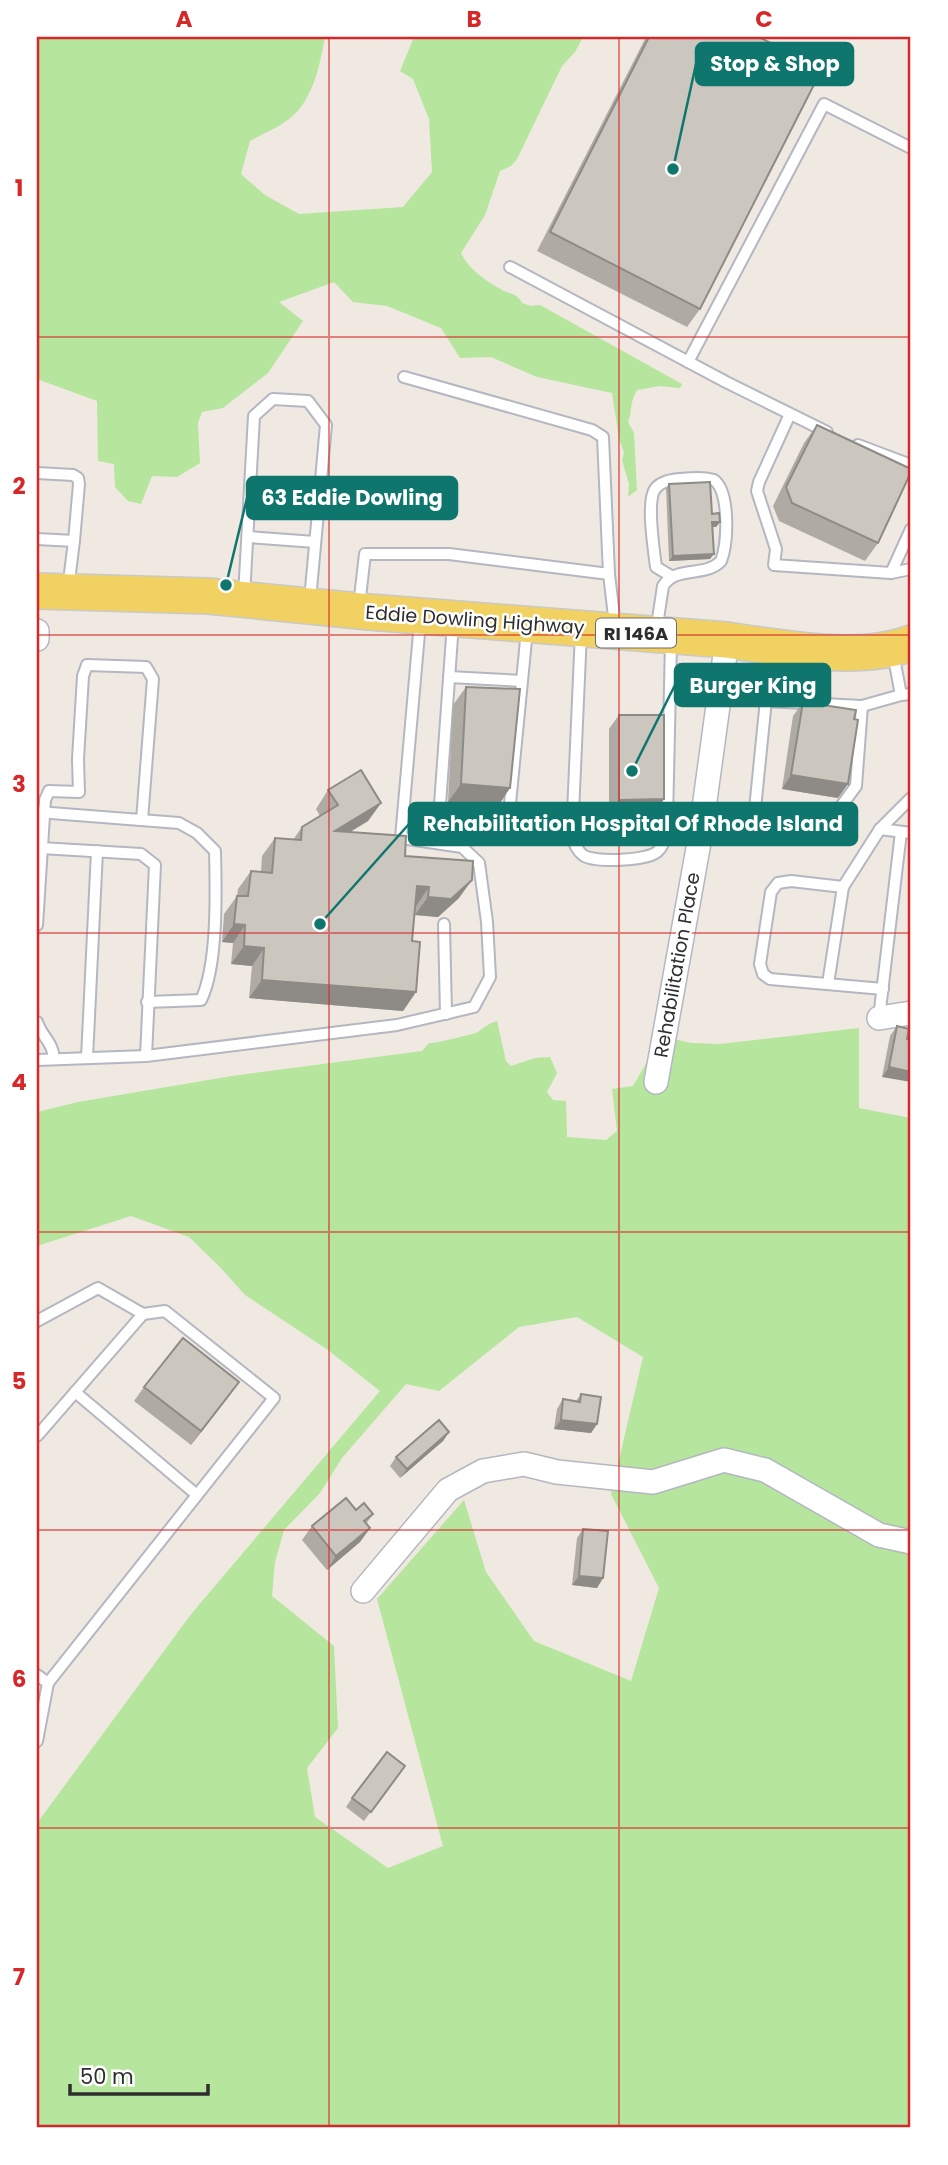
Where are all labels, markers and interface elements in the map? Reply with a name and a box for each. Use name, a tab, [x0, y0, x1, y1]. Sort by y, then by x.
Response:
text: A	[176, 3, 193, 35]
text: B	[466, 3, 482, 35]
text: C	[755, 3, 773, 35]
callout: Stop & Shop	[696, 43, 853, 85]
text: Stop & Shop	[710, 49, 840, 78]
text: 1	[15, 172, 23, 204]
text: 2	[12, 470, 26, 502]
callout: 63 Eddie Dowling	[247, 477, 457, 519]
text: 63 Eddie Dowling	[261, 483, 443, 512]
street label: Eddie Dowling Highway	[365, 599, 586, 641]
road number: RI 146A	[596, 618, 676, 648]
callout: Burger King	[675, 664, 830, 706]
text: Burger King	[690, 671, 816, 700]
text: 3	[12, 768, 26, 800]
callout: Rehabilitation Hospital Of Rhode Island	[409, 803, 857, 845]
text: Rehabilitation Hospital Of Rhode Island	[423, 809, 843, 838]
street label: Rehabilitation Place	[647, 870, 707, 1060]
text: 4	[11, 1066, 27, 1098]
text: 5	[12, 1365, 26, 1397]
text: 6	[12, 1663, 26, 1695]
text: 7	[13, 1961, 25, 1993]
scale bar	[70, 2053, 208, 2097]
text: 50 m	[80, 2062, 134, 2091]

